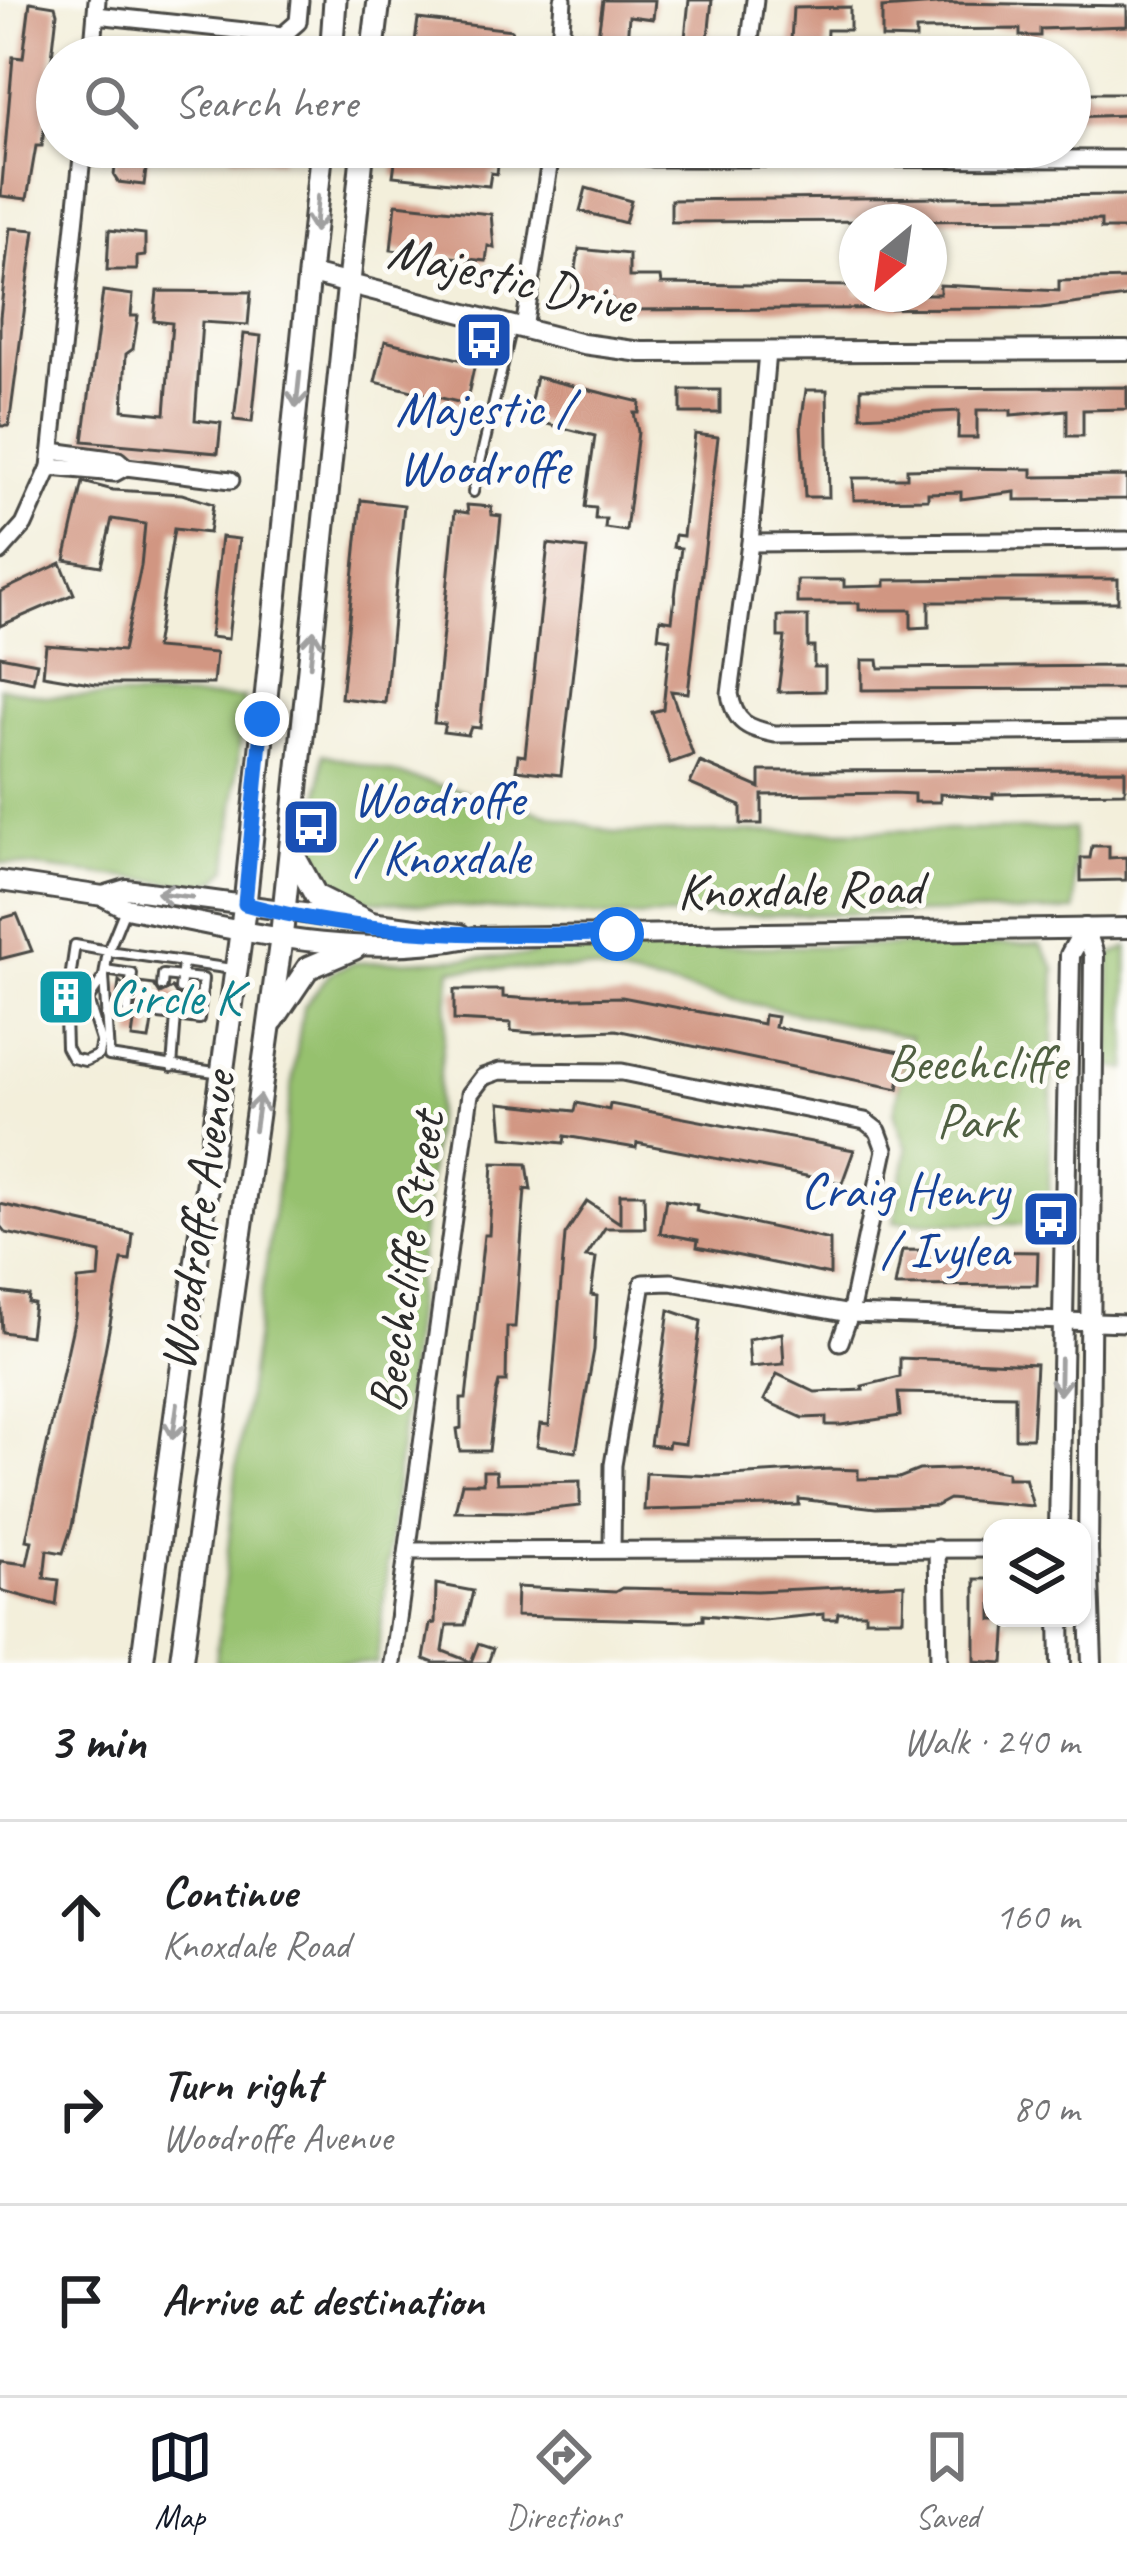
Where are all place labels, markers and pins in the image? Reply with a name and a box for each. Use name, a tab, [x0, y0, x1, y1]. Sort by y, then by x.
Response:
bus stop icon: Majestic / Woodroffe	[453, 309, 515, 371]
place label: Majestic / Woodroffe	[395, 376, 582, 499]
place label: Woodroffe / Knoxdale	[353, 766, 533, 889]
bus stop icon: Woodroffe / Knoxdale	[280, 796, 342, 858]
place label: Circle K	[108, 965, 250, 1029]
building icon: Circle K	[35, 966, 97, 1028]
place label: Craig Henry / Ivylea	[801, 1158, 1013, 1281]
bus stop icon: Craig Henry / Ivylea	[1020, 1188, 1082, 1250]

